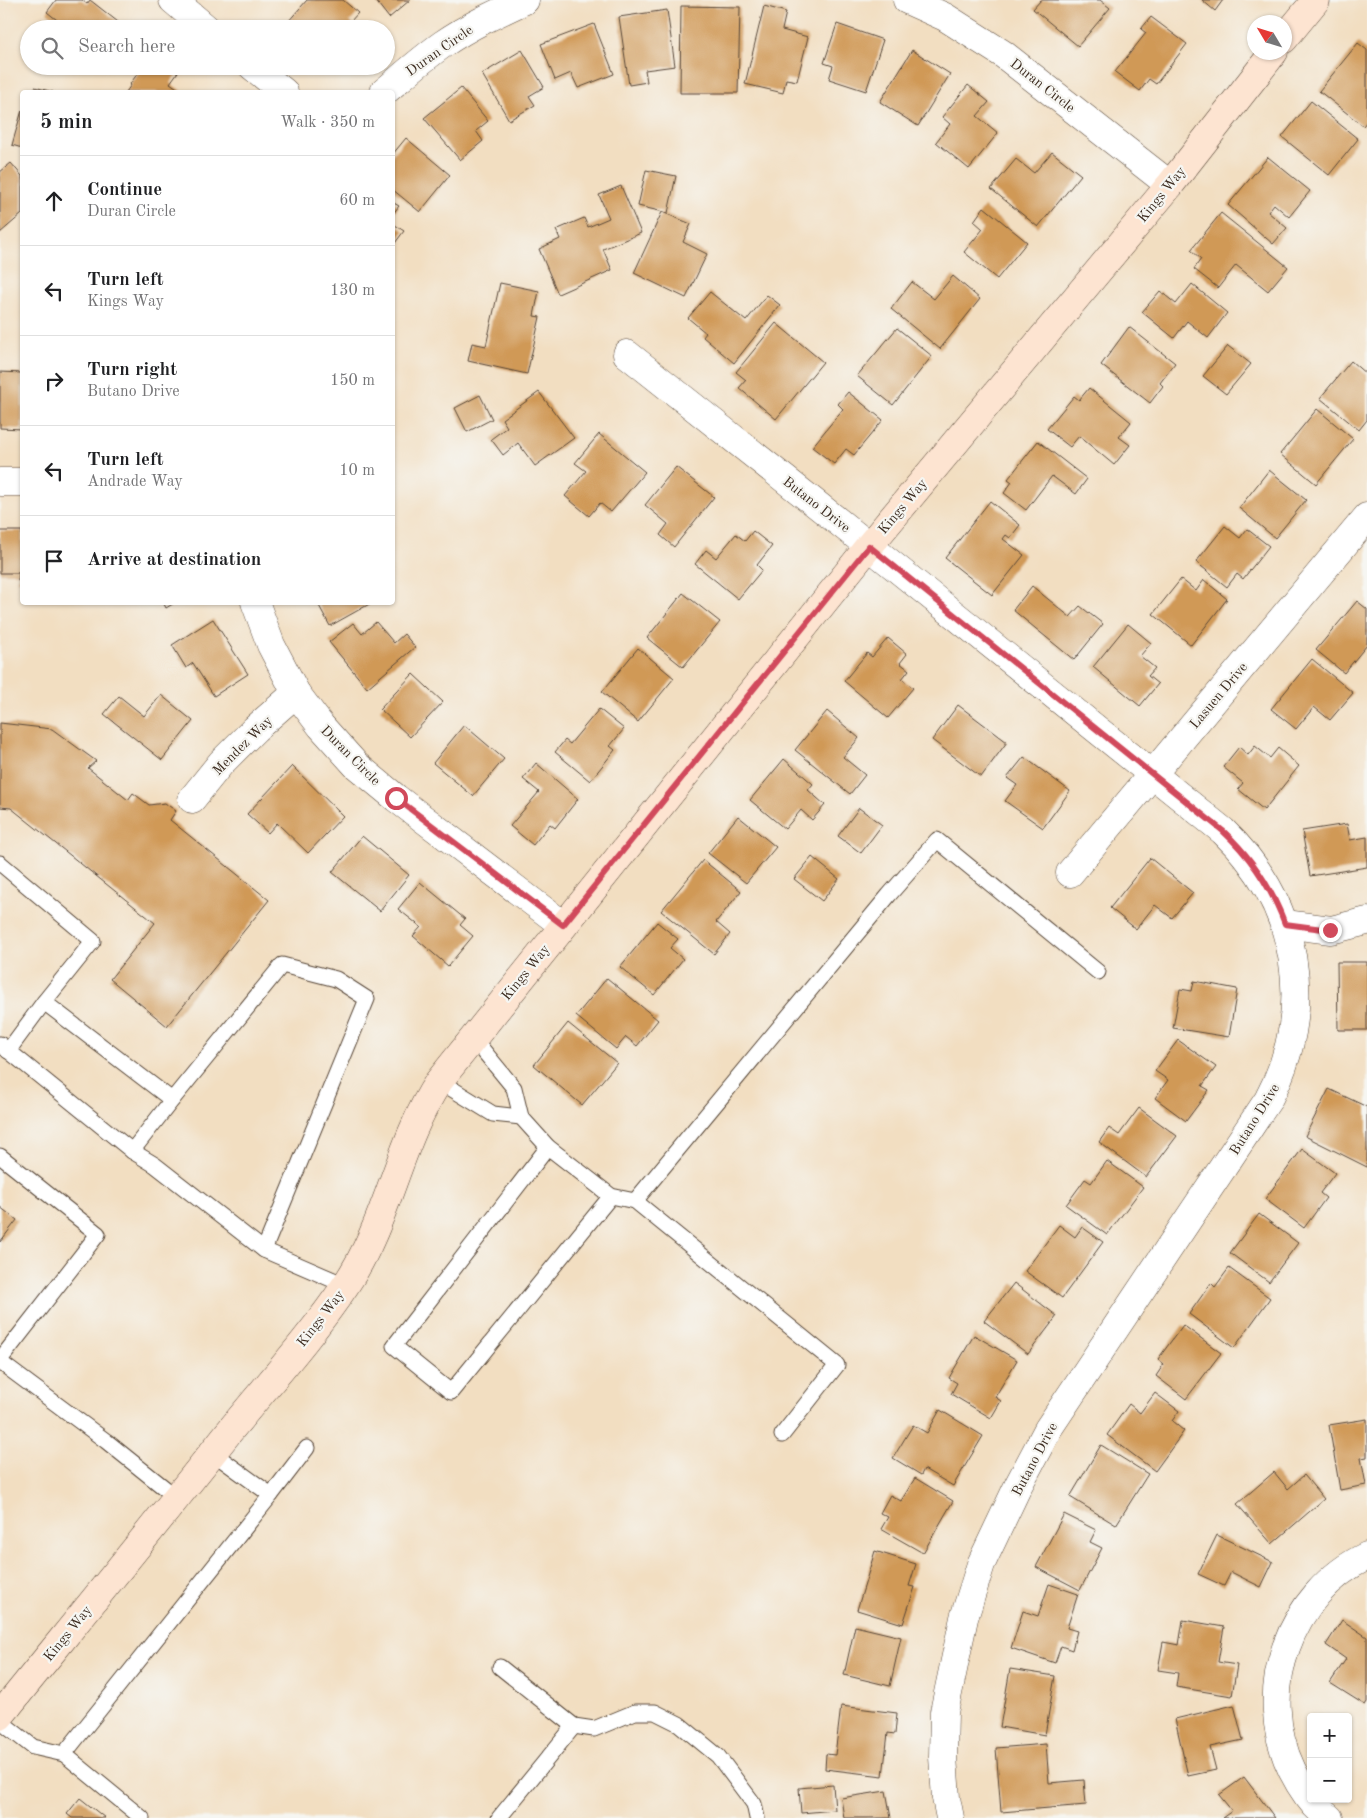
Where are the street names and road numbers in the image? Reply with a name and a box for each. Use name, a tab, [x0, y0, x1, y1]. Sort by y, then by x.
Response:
street label: Duran Circle	[404, 23, 475, 79]
street label: Duran Circle	[1007, 56, 1077, 115]
street label: Kings Way	[1135, 164, 1189, 225]
street label: Butano Drive	[780, 474, 853, 535]
street label: Kings Way	[876, 476, 930, 537]
street label: Lasuen Drive	[1187, 660, 1250, 731]
street label: Mendez Way	[210, 713, 275, 778]
street label: Duran Circle	[318, 723, 383, 788]
street label: Kings Way	[499, 942, 553, 1003]
street label: Butano Drive	[1227, 1081, 1282, 1158]
street label: Kings Way	[295, 1287, 347, 1349]
street label: Butano Drive	[1010, 1420, 1060, 1499]
street label: Kings Way	[41, 1603, 95, 1664]

